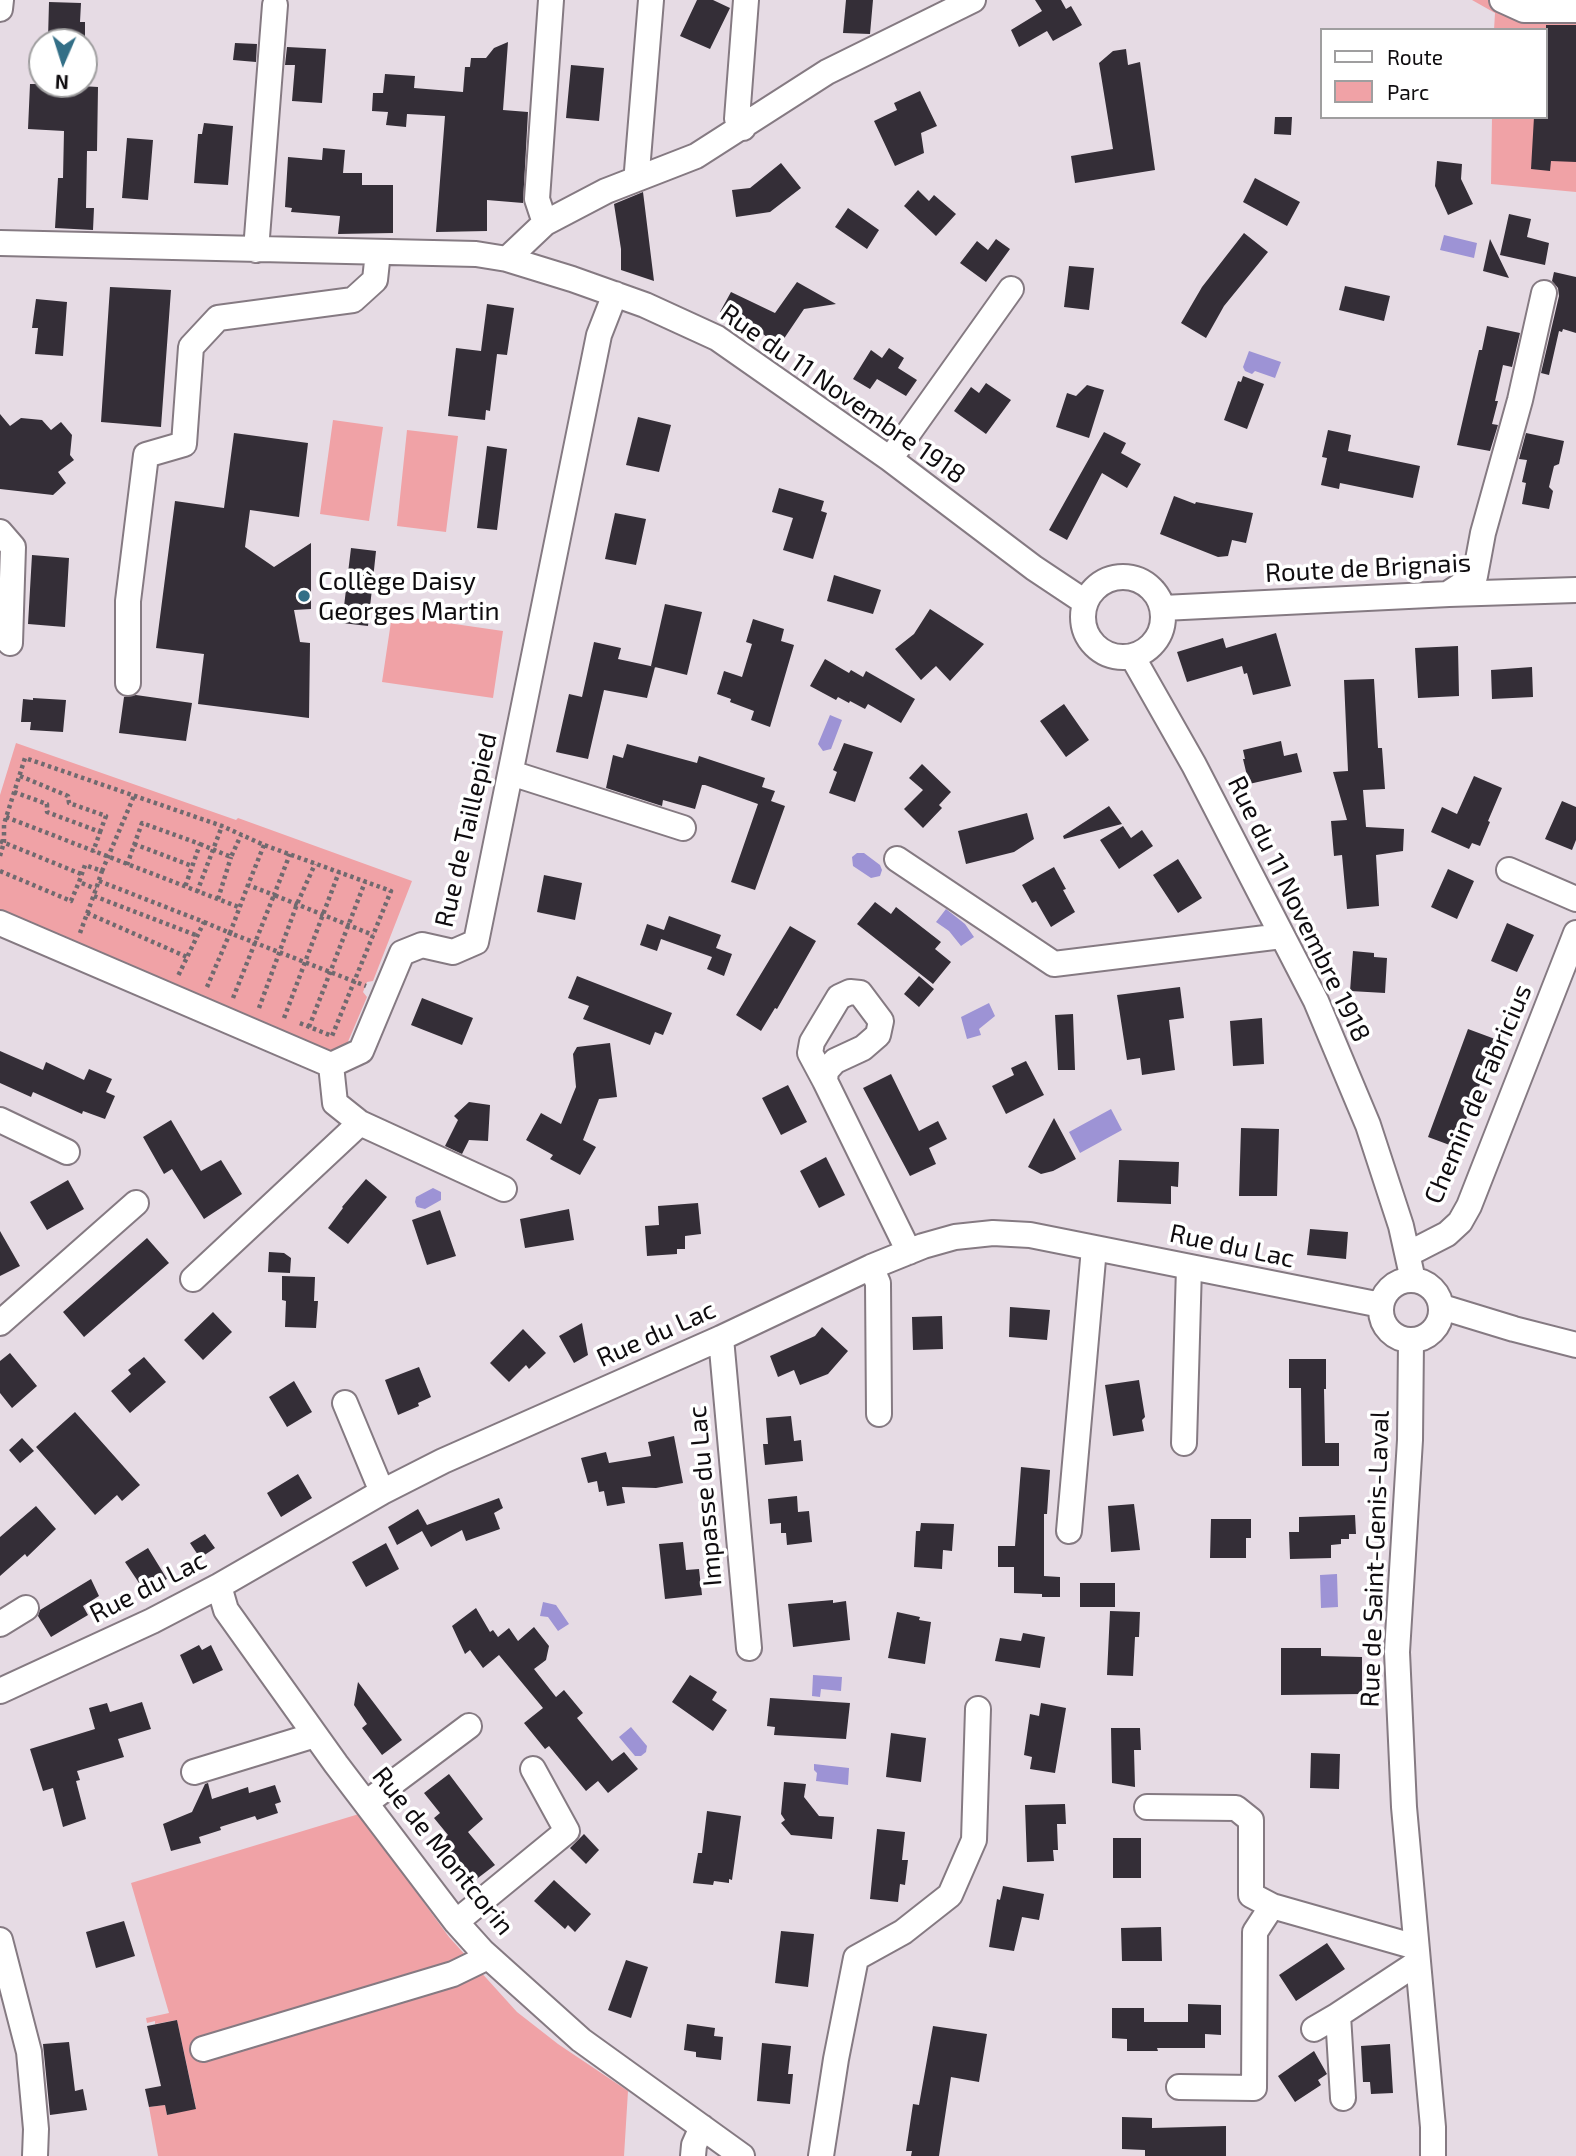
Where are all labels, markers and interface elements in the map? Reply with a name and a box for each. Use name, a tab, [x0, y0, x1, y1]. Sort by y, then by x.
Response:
north arrow	[28, 28, 98, 98]
legend	[1320, 28, 1548, 119]
text: Route	[1387, 44, 1443, 69]
text: N	[55, 71, 69, 94]
text: Parc	[1387, 79, 1429, 104]
street label: Rue du 11 Novembre 1918	[714, 297, 972, 491]
street label: Route de Brignais	[1264, 547, 1472, 589]
place label: Collège Daisy Georges Martin	[318, 565, 500, 626]
marker: Collège Daisy Georges Martin	[296, 588, 312, 604]
street label: Rue de Taillepied	[428, 730, 504, 930]
street label: Rue du 11 Novembre 1918	[1221, 771, 1377, 1047]
street label: Chemin de Fabricius	[1418, 980, 1538, 1208]
street label: Rue du Lac	[1167, 1218, 1297, 1274]
street label: Rue du Lac	[592, 1294, 720, 1374]
street label: Impasse du Lac	[682, 1404, 728, 1588]
street label: Rue de Saint-Genis-Laval	[1354, 1410, 1396, 1708]
street label: Rue du Lac	[85, 1544, 211, 1630]
street label: Rue de Montcorin	[366, 1761, 520, 1941]

